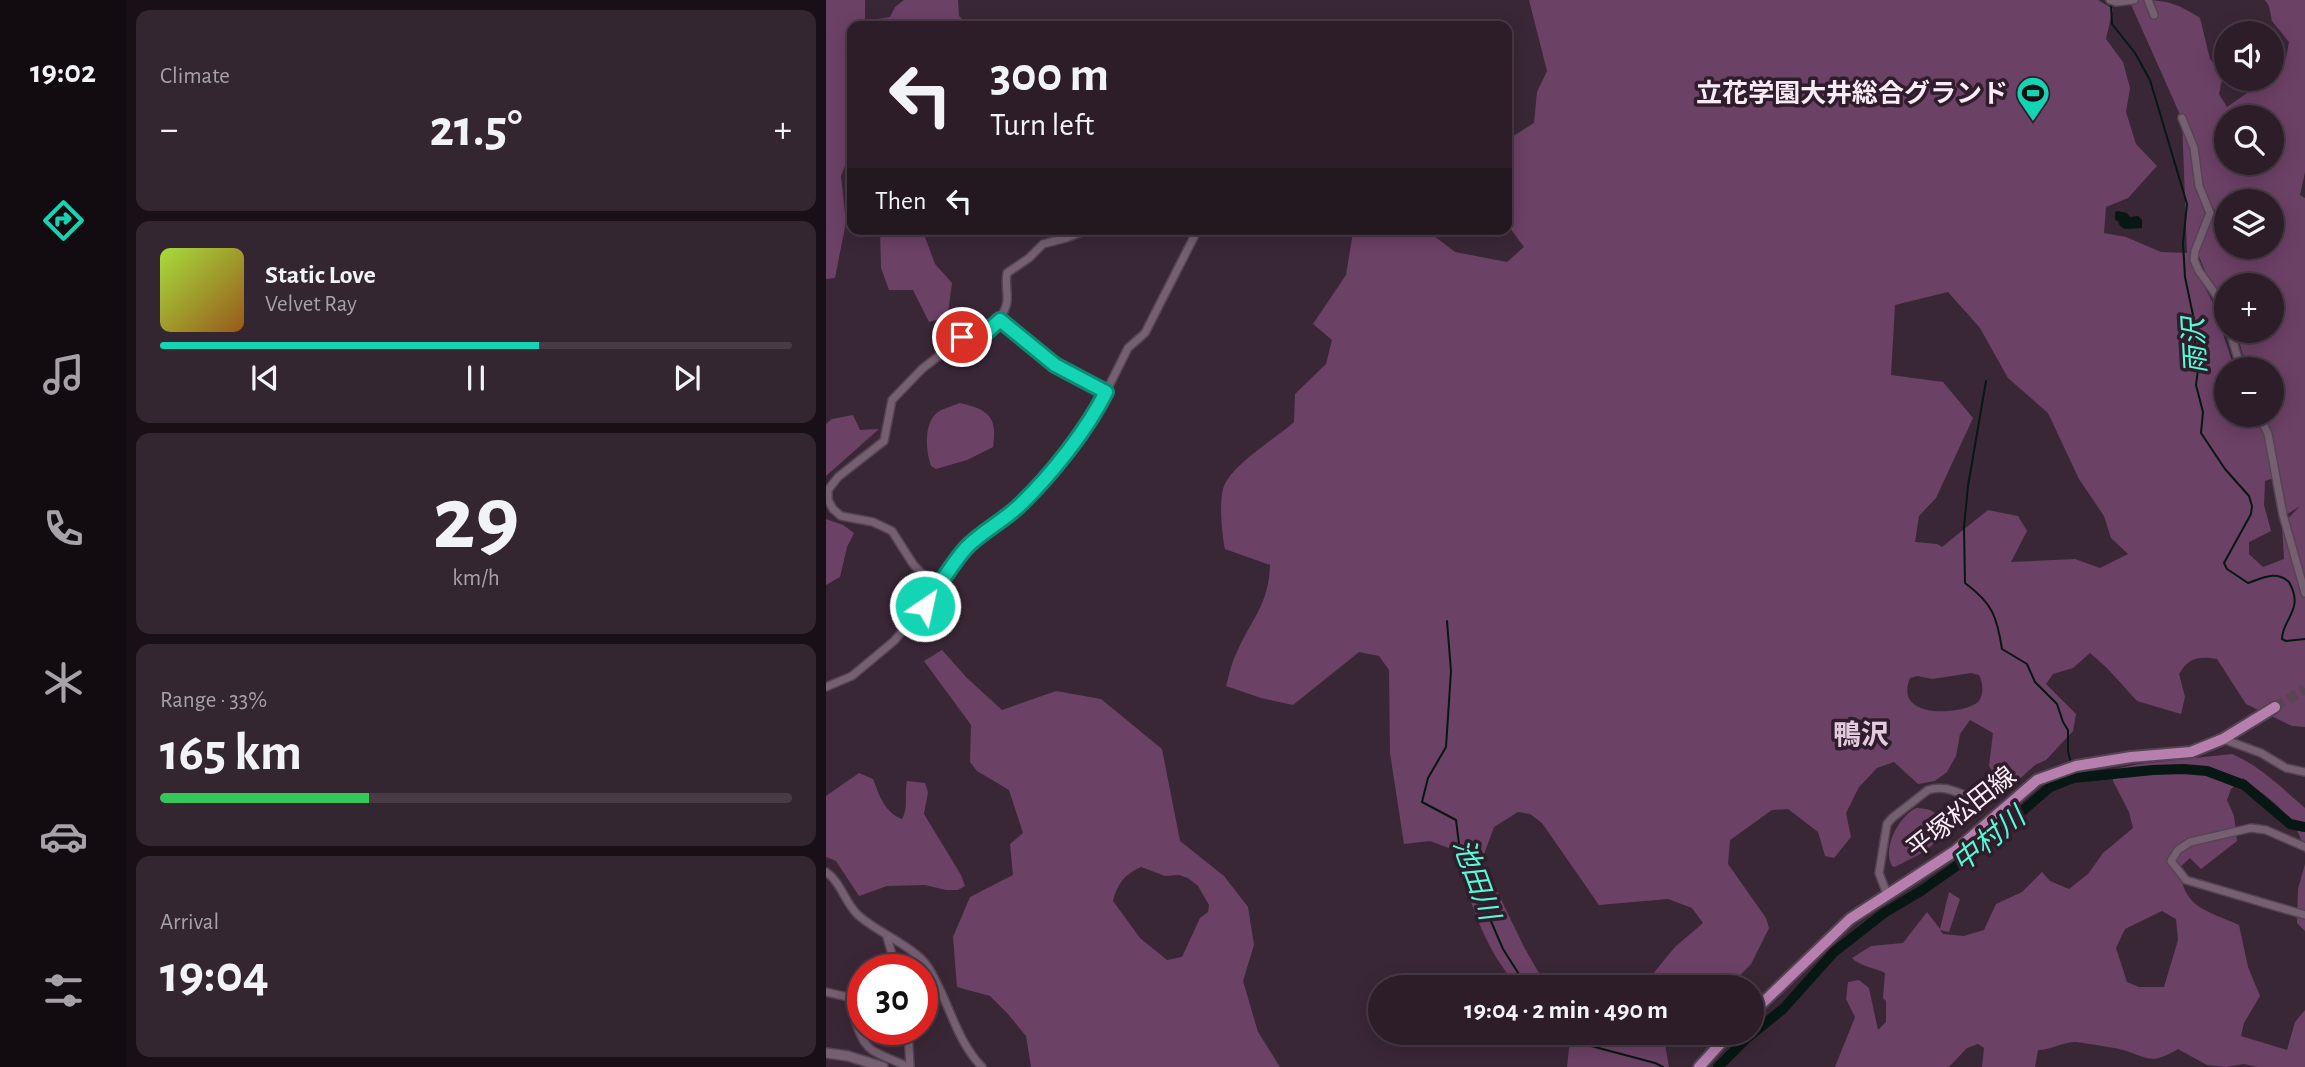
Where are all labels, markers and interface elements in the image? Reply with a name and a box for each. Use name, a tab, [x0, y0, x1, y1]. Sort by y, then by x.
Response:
map controls	[2214, 21, 2284, 427]
button: sound	[2214, 21, 2284, 91]
icon: left	[875, 49, 966, 140]
text: 300 m	[990, 51, 1109, 100]
text: 19:02	[30, 56, 96, 88]
text: Climate	[160, 65, 230, 88]
sports icon: 立花学園大井総合グランド	[2014, 74, 2052, 123]
place label: 立花学園大井総合グランド	[1696, 79, 2008, 107]
text: 21.5°	[430, 103, 522, 155]
button: search	[2214, 105, 2284, 175]
text: Turn left	[990, 109, 1094, 141]
text: −	[160, 111, 178, 149]
text: +	[774, 111, 792, 149]
icon: left	[940, 182, 978, 220]
text: Then	[875, 188, 926, 214]
button: layers	[2214, 189, 2284, 259]
icon: directions	[39, 196, 88, 245]
text: Static Love	[265, 262, 376, 288]
button: +	[2214, 273, 2284, 343]
text: Velvet Ray	[265, 293, 357, 316]
pin	[932, 307, 992, 367]
water label: 雨沢	[2178, 313, 2211, 375]
icon: arrive	[943, 318, 981, 356]
icon: music	[39, 350, 88, 399]
button: −	[2214, 357, 2284, 427]
icon: previous	[246, 359, 284, 397]
icon: pause	[457, 359, 495, 397]
icon: next	[668, 359, 706, 397]
text: 29	[433, 474, 519, 565]
icon: phone	[39, 504, 88, 553]
text: km/h	[452, 567, 500, 590]
position arrow	[888, 569, 962, 643]
icon: climate	[39, 658, 88, 707]
text: Range · 33%	[160, 689, 267, 712]
district label: 鴨沢	[1833, 720, 1889, 750]
text: 165 km	[160, 727, 302, 779]
street label: 平塚松田線	[1902, 762, 2021, 863]
water label: 中村川	[1947, 800, 2033, 878]
icon: car	[39, 812, 88, 861]
water label: 池田川	[1448, 835, 1506, 927]
text: Arrival	[160, 911, 219, 934]
text: 19:04	[160, 949, 269, 1001]
speed limit sign: 30	[847, 954, 938, 1045]
icon: filters	[39, 966, 88, 1015]
text: 19:04 · 2 min · 490 m	[1464, 997, 1668, 1023]

